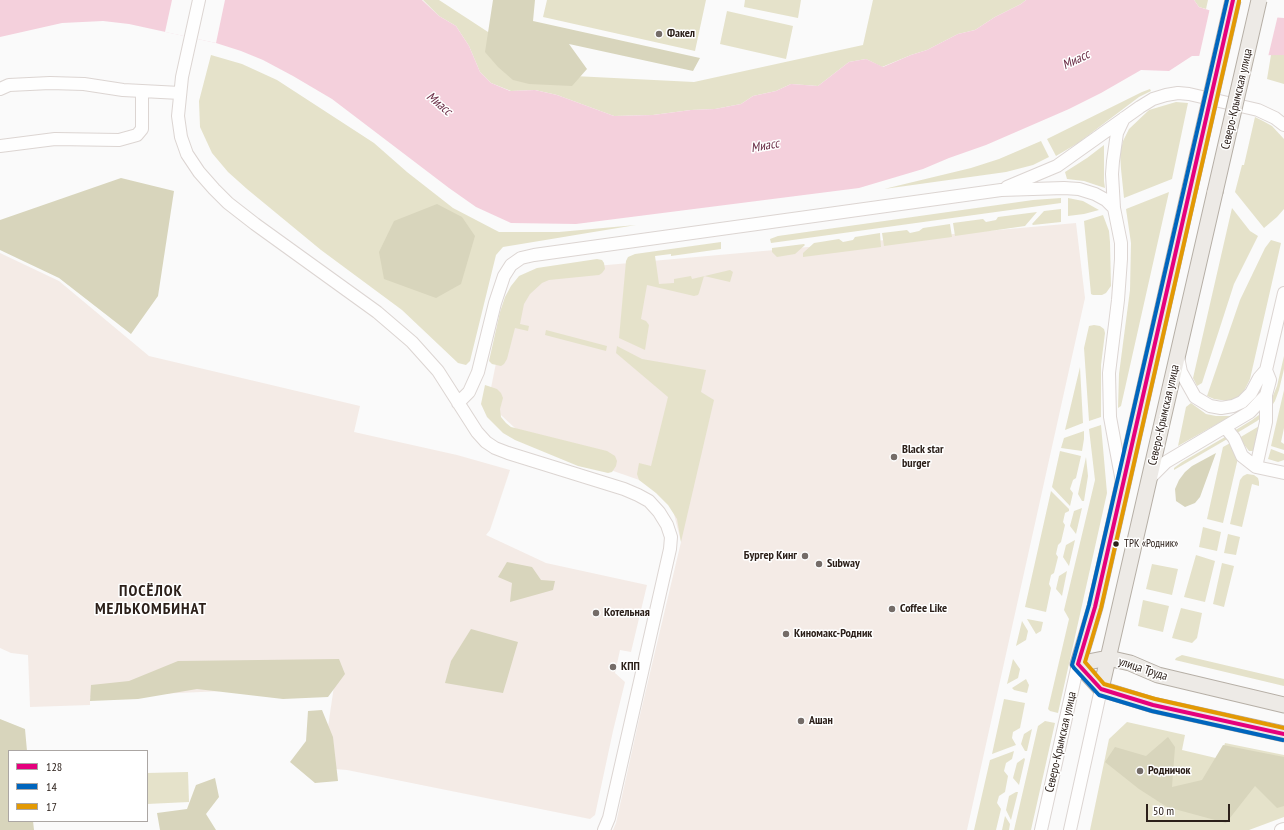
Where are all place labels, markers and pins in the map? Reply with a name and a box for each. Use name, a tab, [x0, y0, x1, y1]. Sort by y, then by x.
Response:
place label: Факел	[667, 27, 695, 41]
marker: Факел	[654, 29, 664, 39]
place label: Black star burger	[902, 443, 944, 471]
marker: Black star burger	[889, 452, 899, 462]
place label: ТРК «Родник»	[1124, 537, 1178, 551]
marker: ТРК «Родник»	[1111, 539, 1121, 549]
place label: Бургер Кинг	[744, 549, 797, 563]
marker: Бургер Кинг	[800, 551, 810, 561]
place label: Subway	[827, 557, 860, 571]
marker: Subway	[814, 559, 824, 569]
place label: Coffee Like	[900, 602, 947, 616]
marker: Coffee Like	[887, 604, 897, 614]
place label: Котельная	[604, 606, 650, 620]
marker: Котельная	[591, 608, 601, 618]
place label: Киномакс-Родник	[794, 627, 872, 641]
marker: Киномакс-Родник	[781, 629, 791, 639]
place label: КПП	[621, 660, 640, 674]
marker: КПП	[608, 662, 618, 672]
place label: Ашан	[809, 714, 833, 728]
marker: Ашан	[796, 716, 806, 726]
place label: Родничок	[1148, 764, 1190, 778]
marker: Родничок	[1135, 766, 1145, 776]

